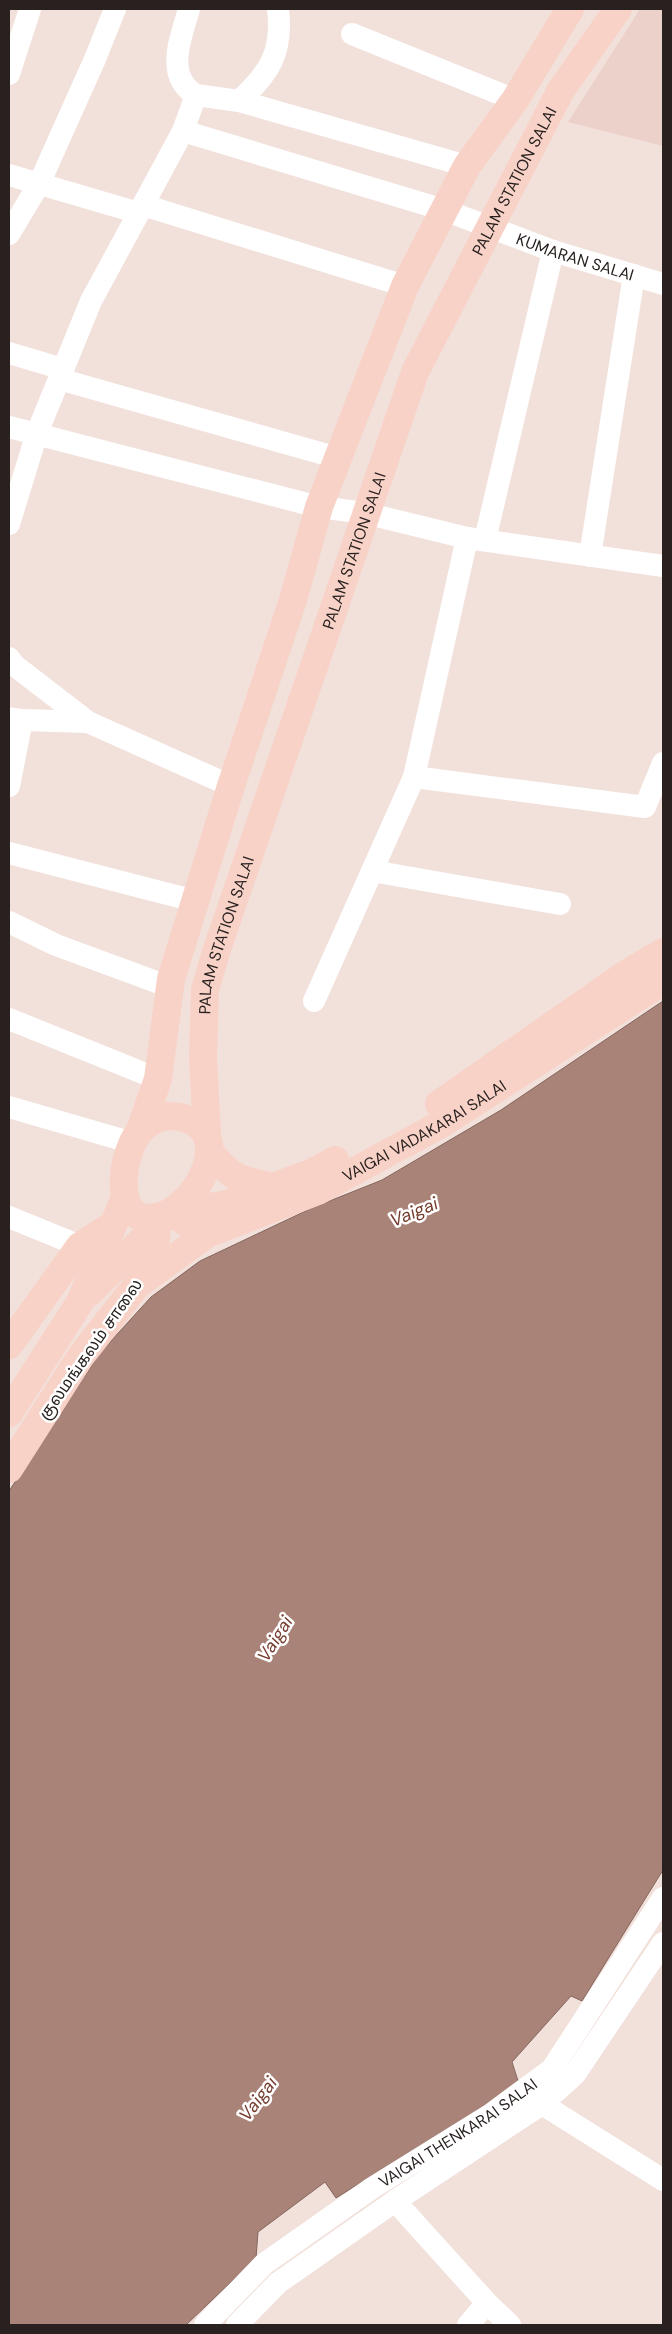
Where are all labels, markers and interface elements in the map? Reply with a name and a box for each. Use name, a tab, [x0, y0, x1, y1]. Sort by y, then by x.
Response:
street label: PALAM STATION SALAI	[467, 103, 562, 259]
street label: KUMARAN SALAI	[513, 228, 636, 286]
street label: PALAM STATION SALAI	[318, 470, 391, 632]
street label: PALAM STATION SALAI	[194, 854, 259, 1015]
street label: VAIGAI VADAKARAI SALAI	[339, 1075, 510, 1187]
water label: Vaigai	[386, 1191, 442, 1232]
street label: குலமங்கலம் சாலை	[34, 1275, 148, 1424]
water label: Vaigai	[252, 1611, 299, 1666]
water label: Vaigai	[233, 2071, 283, 2126]
street label: VAIGAI THENKARAI SALAI	[375, 2074, 541, 2192]

